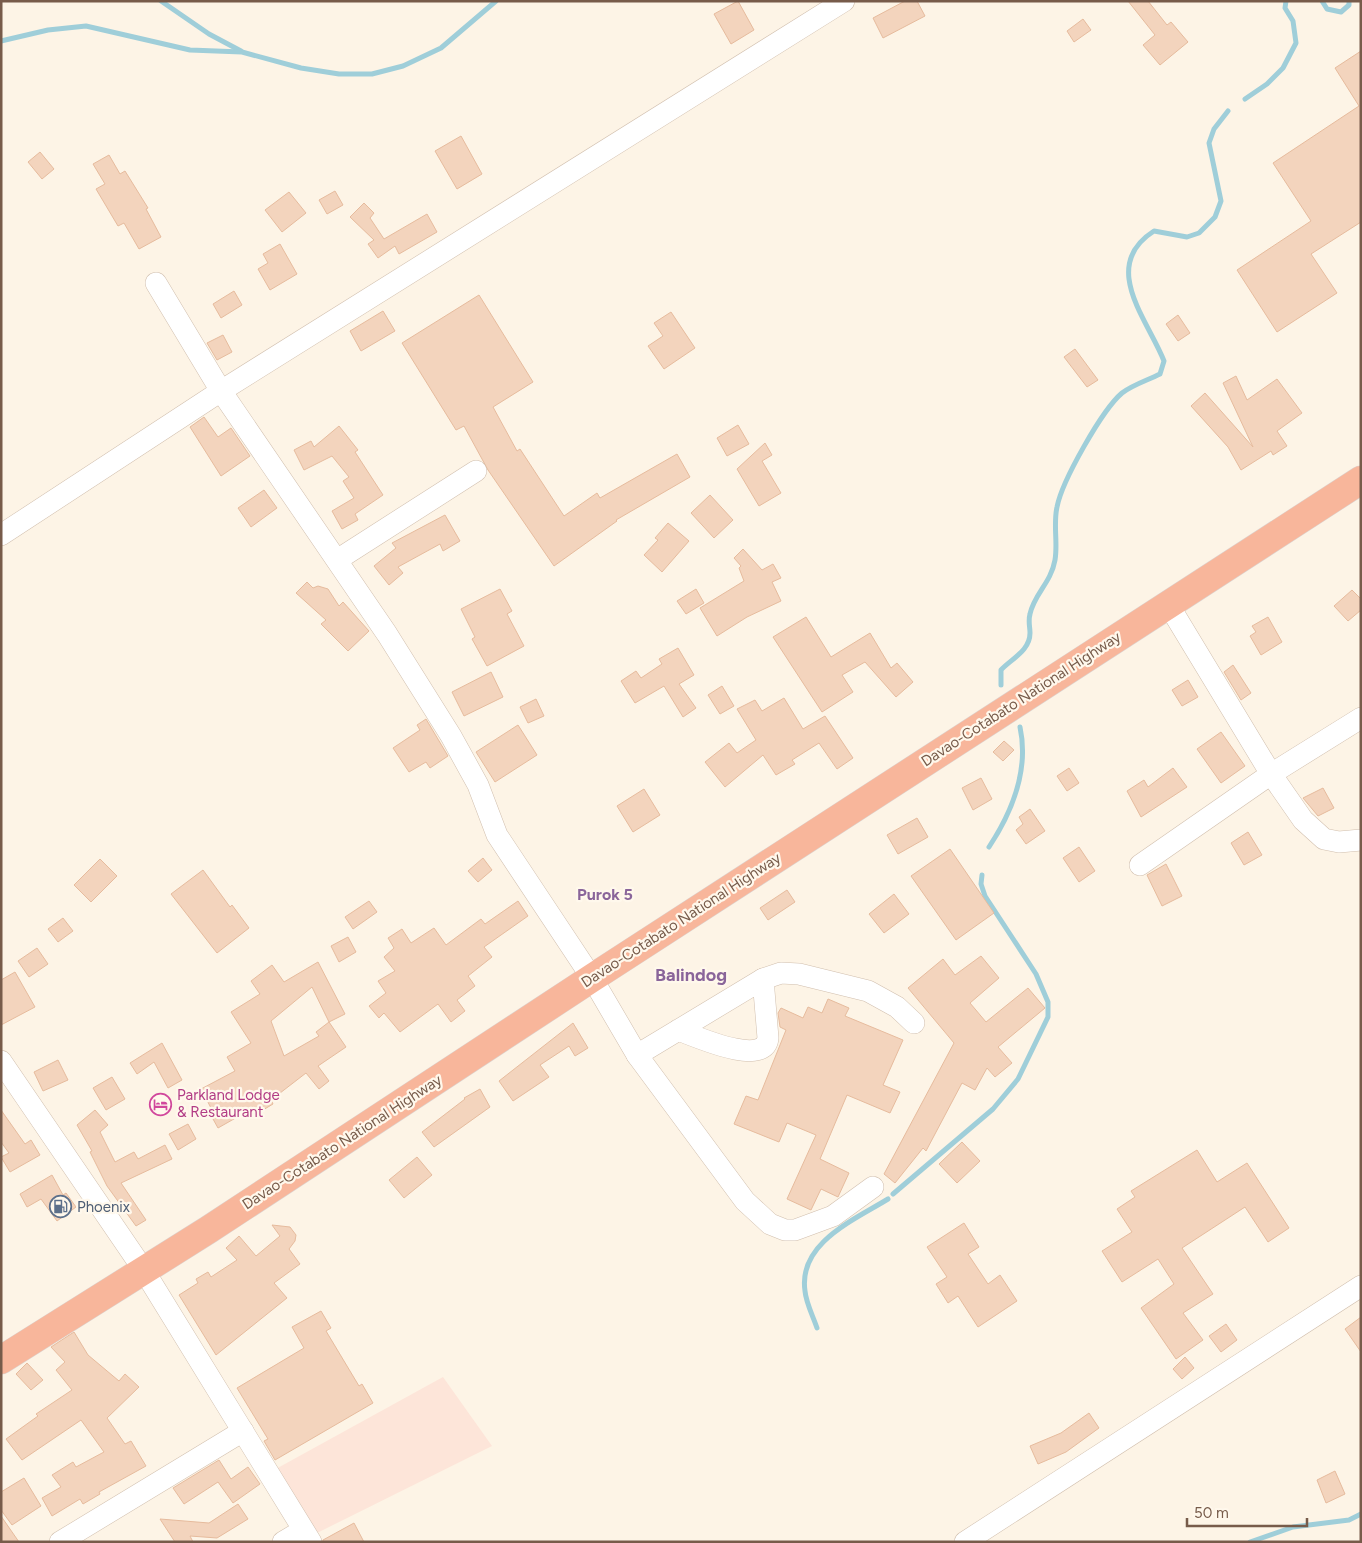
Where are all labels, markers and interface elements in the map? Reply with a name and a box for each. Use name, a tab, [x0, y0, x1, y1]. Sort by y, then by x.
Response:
street label: Davao-Cotabato National Highway	[918, 628, 1124, 770]
street label: Davao-Cotabato National Highway	[578, 849, 784, 991]
district label: Purok 5	[577, 885, 633, 904]
district label: Balindog	[655, 964, 727, 986]
street label: Davao-Cotabato National Highway	[239, 1071, 445, 1213]
place label: Parkland Lodge & Restaurant	[177, 1086, 280, 1121]
hotel icon: Parkland Lodge & Restaurant	[149, 1092, 173, 1116]
fuel station icon: Phoenix	[49, 1195, 73, 1219]
place label: Phoenix	[77, 1198, 130, 1216]
scale bar	[1187, 1496, 1307, 1528]
text: 50 m	[1194, 1504, 1229, 1522]

